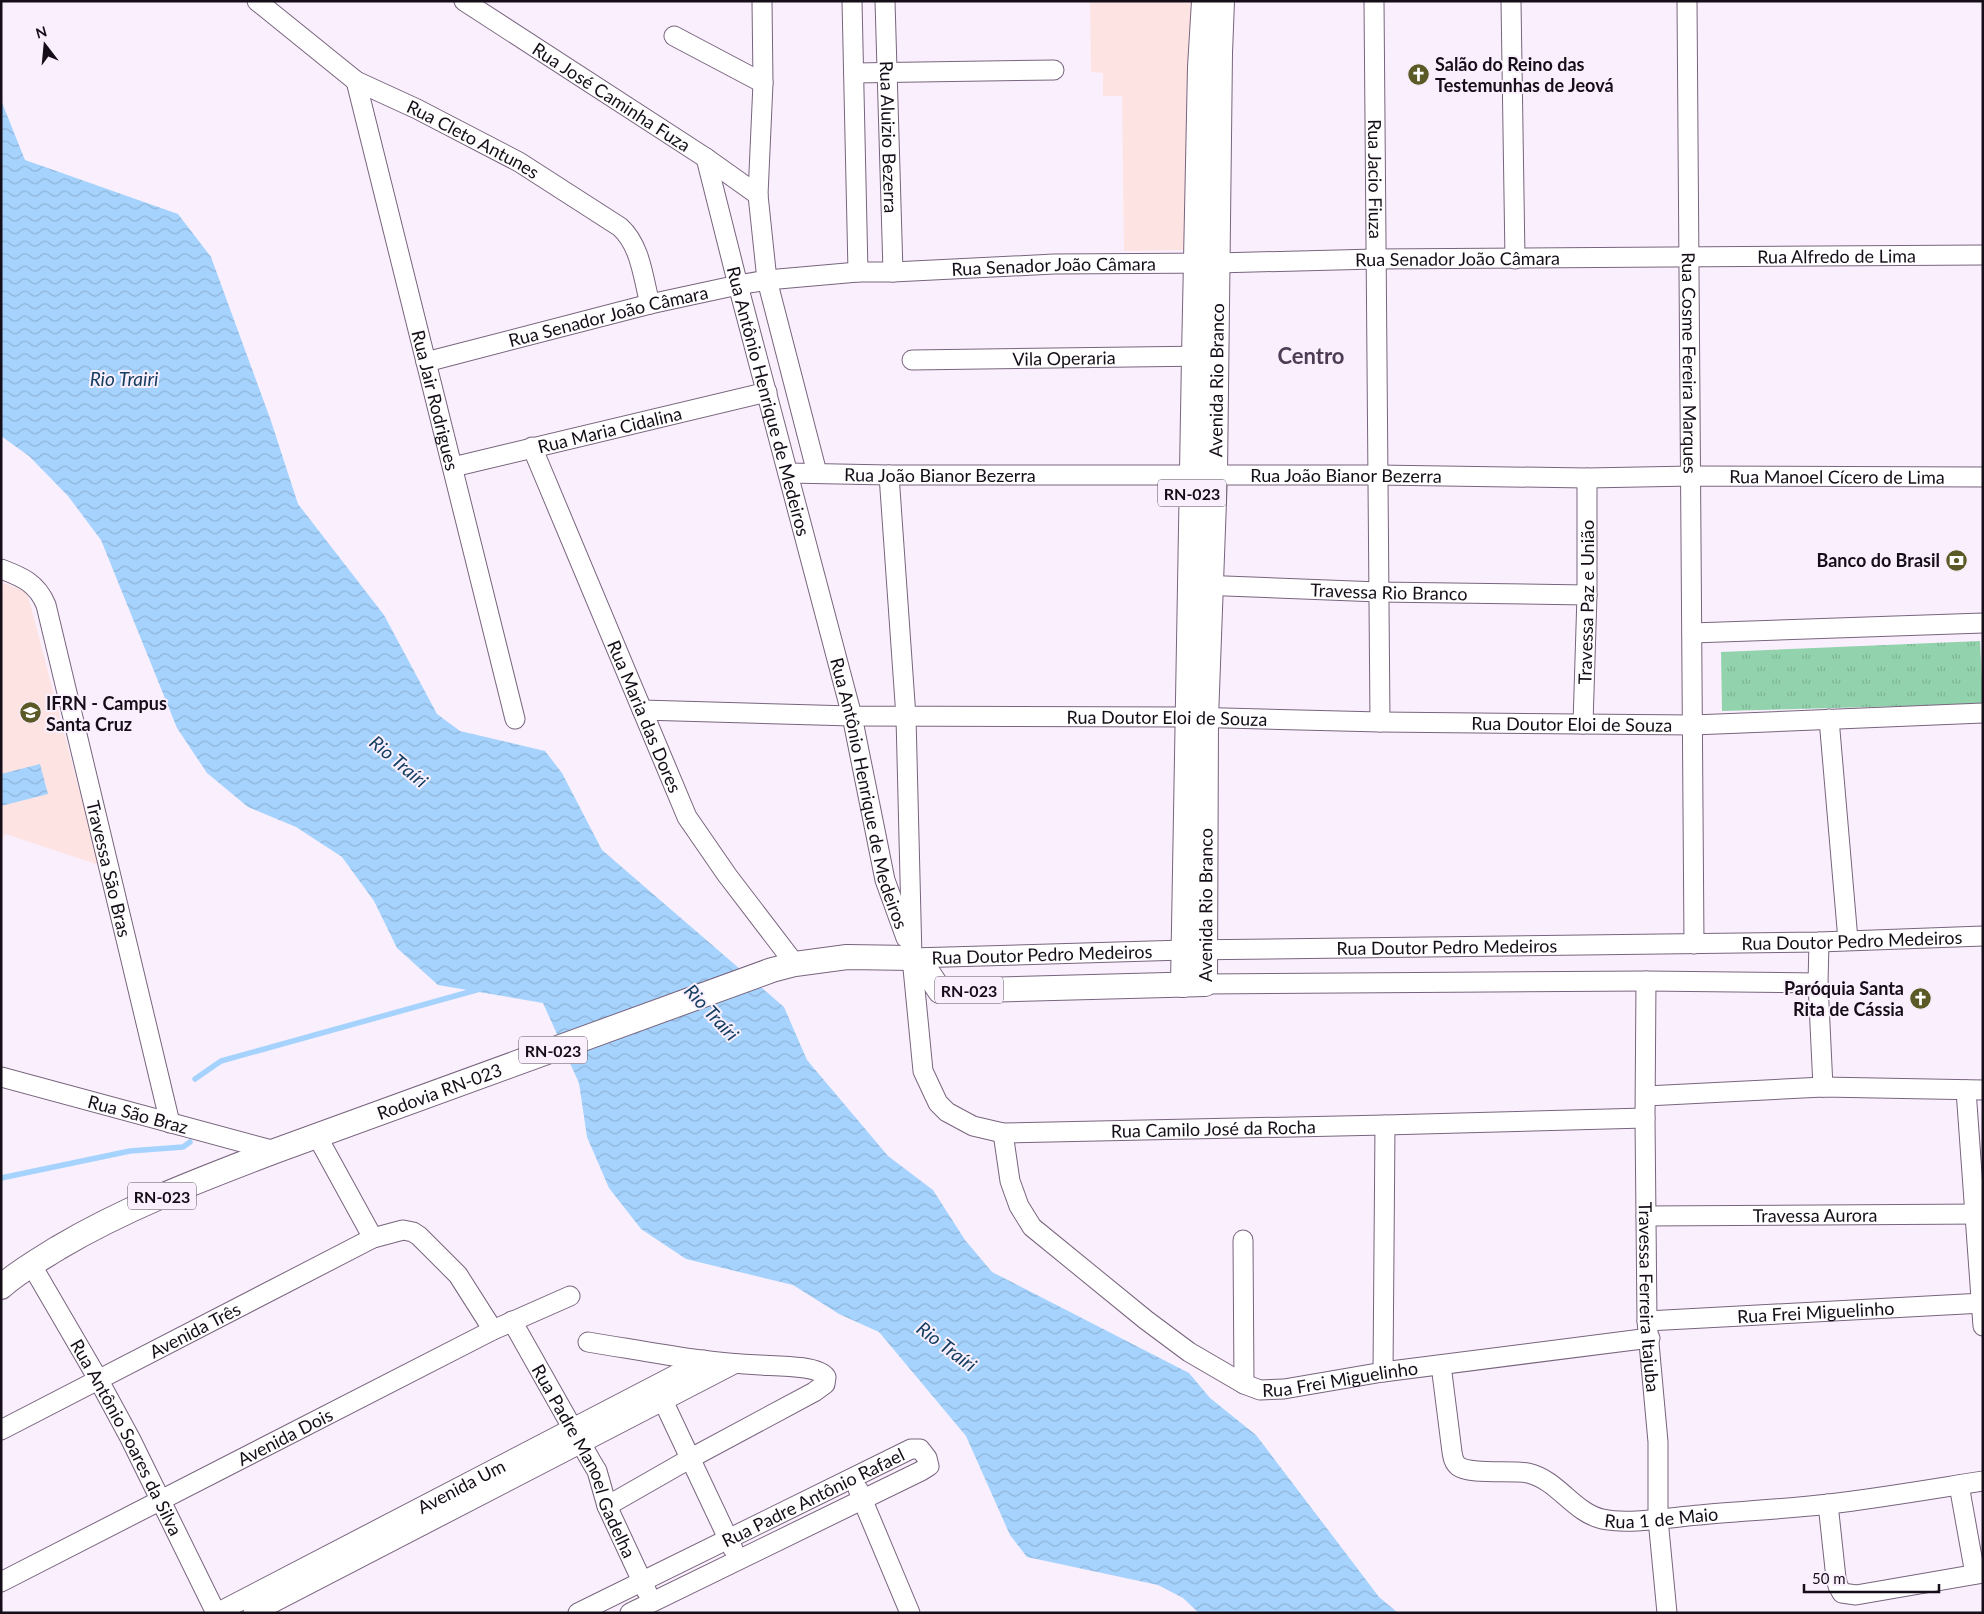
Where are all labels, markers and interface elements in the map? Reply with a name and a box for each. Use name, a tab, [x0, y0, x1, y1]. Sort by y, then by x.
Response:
north arrow	[20, 20, 70, 70]
text: N	[34, 22, 49, 42]
street label: Rua José Caminha Fuza	[529, 38, 695, 156]
place label: Salão do Reino das Testemunhas de Jeová	[1435, 53, 1614, 96]
street label: Rua Aluizio Bezerra	[876, 60, 902, 213]
church icon: Salão do Reino das Testemunhas de Jeová	[1407, 62, 1431, 86]
street label: Rua Cleto Antunes	[403, 95, 544, 183]
street label: Rua Jacio Fiuza	[1364, 119, 1387, 239]
street label: Rua Alfredo de Lima	[1757, 244, 1916, 267]
street label: Rua Senador João Câmara	[1355, 247, 1560, 270]
street label: Rua Senador João Câmara	[951, 252, 1156, 280]
street label: Rua Cosme Fereira Marques	[1678, 252, 1702, 474]
street label: Rua Antônio Henrique de Medeiros	[723, 264, 815, 539]
street label: Rua Senador João Câmara	[506, 281, 710, 351]
street label: Avenida Rio Branco	[1204, 303, 1228, 457]
street label: Rua Jair Rodrigues	[407, 328, 464, 473]
district label: Centro	[1277, 342, 1345, 369]
street label: Vila Operaria	[1012, 346, 1116, 370]
water label: Rio Trairi	[90, 367, 159, 390]
street label: Rua Maria Cidalina	[535, 402, 684, 457]
street label: Rua João Bianor Bezerra	[844, 463, 1036, 486]
street label: Rua João Bianor Bezerra	[1250, 464, 1442, 487]
street label: Rua Manoel Cícero de Lima	[1729, 465, 1945, 488]
road number: RN-023	[1158, 479, 1226, 506]
street label: Travessa Paz e União	[1573, 520, 1598, 685]
bank icon: Banco do Brasil	[1944, 548, 1968, 572]
place label: Banco do Brasil	[1816, 549, 1940, 571]
street label: Travessa Rio Branco	[1310, 578, 1468, 604]
street label: Rua Maria das Dores	[603, 637, 687, 796]
street label: Rua Antônio Henrique de Medeiros	[826, 655, 913, 932]
place label: IFRN - Campus Santa Cruz	[46, 692, 167, 735]
school or university icon: IFRN - Campus Santa Cruz	[18, 701, 42, 725]
street label: Rua Doutor Eloi de Souza	[1066, 706, 1268, 730]
street label: Rua Doutor Eloi de Souza	[1471, 712, 1672, 736]
water label: Rio Traíri	[365, 730, 433, 792]
street label: Travessa São Bras	[82, 798, 136, 939]
street label: Avenida Rio Branco	[1194, 828, 1217, 982]
street label: Rua Doutor Pedro Medeiros	[1741, 926, 1963, 954]
street label: Rua Doutor Pedro Medeiros	[1336, 934, 1558, 959]
street label: Rua Doutor Pedro Medeiros	[931, 940, 1153, 968]
road number: RN-023	[935, 976, 1003, 1004]
place label: Paróquia Santa Rita de Cássia	[1784, 977, 1904, 1020]
water label: Rio Traíri	[680, 979, 744, 1045]
church icon: Paróquia Santa Rita de Cássia	[1908, 986, 1932, 1010]
road number: RN-023	[519, 1036, 587, 1064]
street label: Rodovia RN-023	[374, 1058, 505, 1124]
street label: Rua São Braz	[86, 1090, 191, 1138]
street label: Rua Camilo José da Rocha	[1111, 1115, 1316, 1142]
road number: RN-023	[128, 1182, 196, 1210]
street label: Travessa Ferreira Itajuba	[1635, 1202, 1664, 1393]
street label: Travessa Aurora	[1753, 1204, 1877, 1226]
street label: Avenida Três	[145, 1297, 244, 1363]
street label: Rua Frei Miguelinho	[1737, 1297, 1895, 1327]
water label: Rio Traíri	[913, 1316, 982, 1376]
street label: Rua Antônio Soares da Silva	[66, 1335, 187, 1539]
street label: Rua Frei Miguelinho	[1262, 1357, 1419, 1401]
street label: Rua Padre Manoel Gadelha	[528, 1360, 641, 1561]
street label: Avenida Dois	[234, 1403, 336, 1470]
street label: Rua Padre Antônio Rafael	[718, 1443, 908, 1551]
street label: Avenida Um	[413, 1454, 509, 1518]
street label: Rua 1 de Maio	[1603, 1502, 1719, 1532]
scale bar	[1804, 1562, 1939, 1594]
text: 50 m	[1812, 1569, 1846, 1587]

